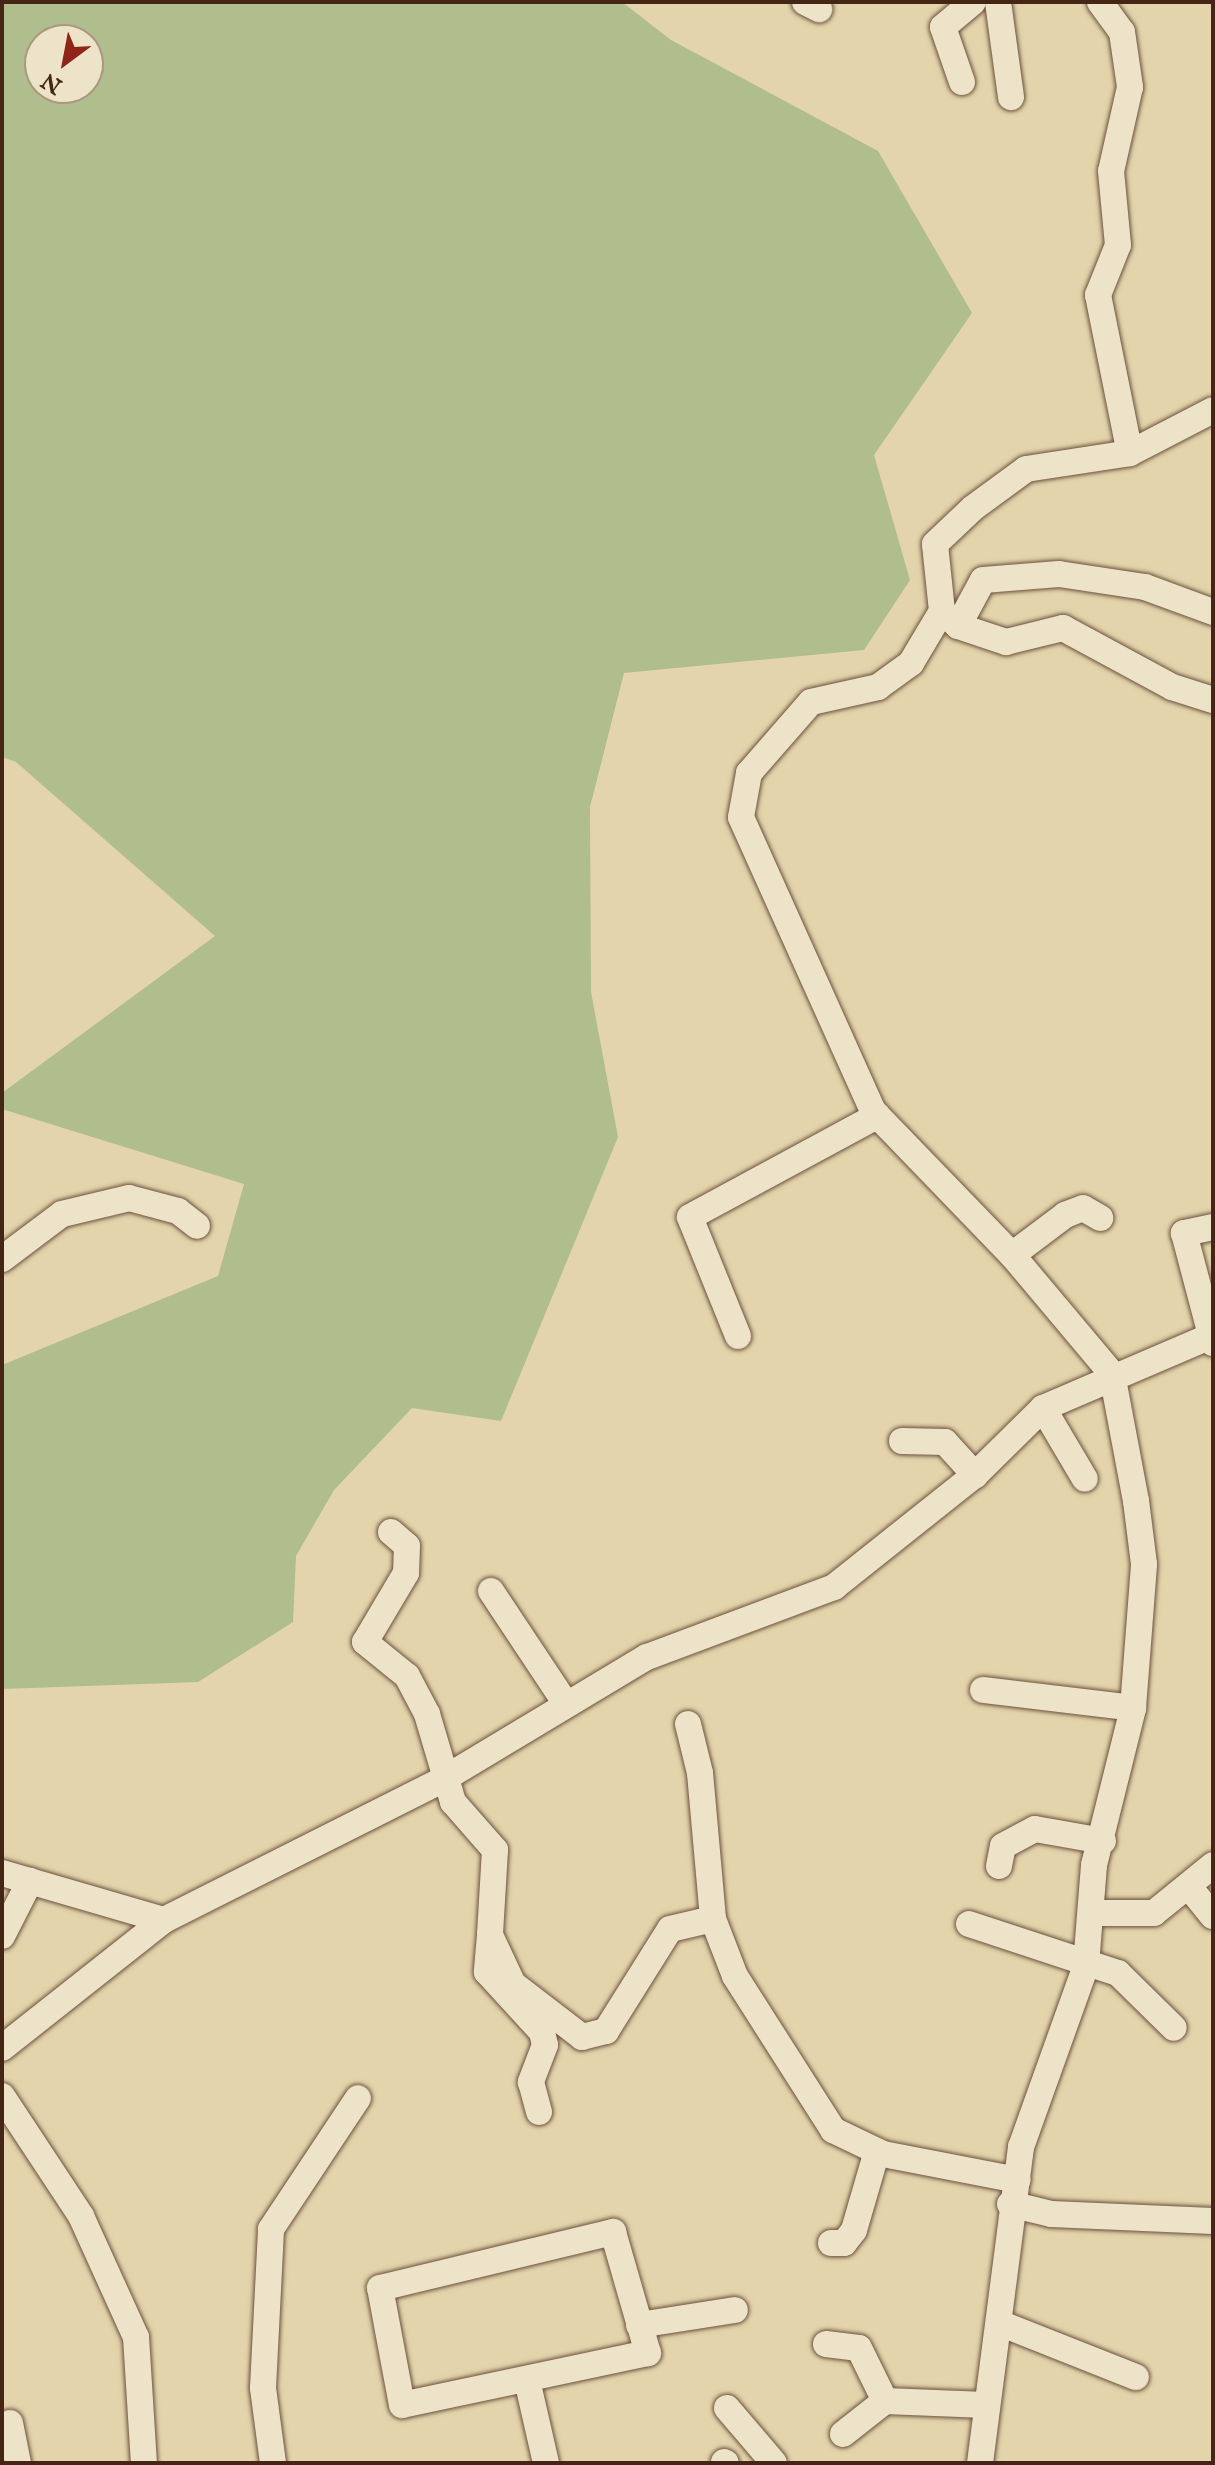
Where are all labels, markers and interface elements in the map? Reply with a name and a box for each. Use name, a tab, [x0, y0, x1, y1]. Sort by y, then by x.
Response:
north arrow	[24, 24, 104, 104]
text: N	[37, 66, 68, 100]

